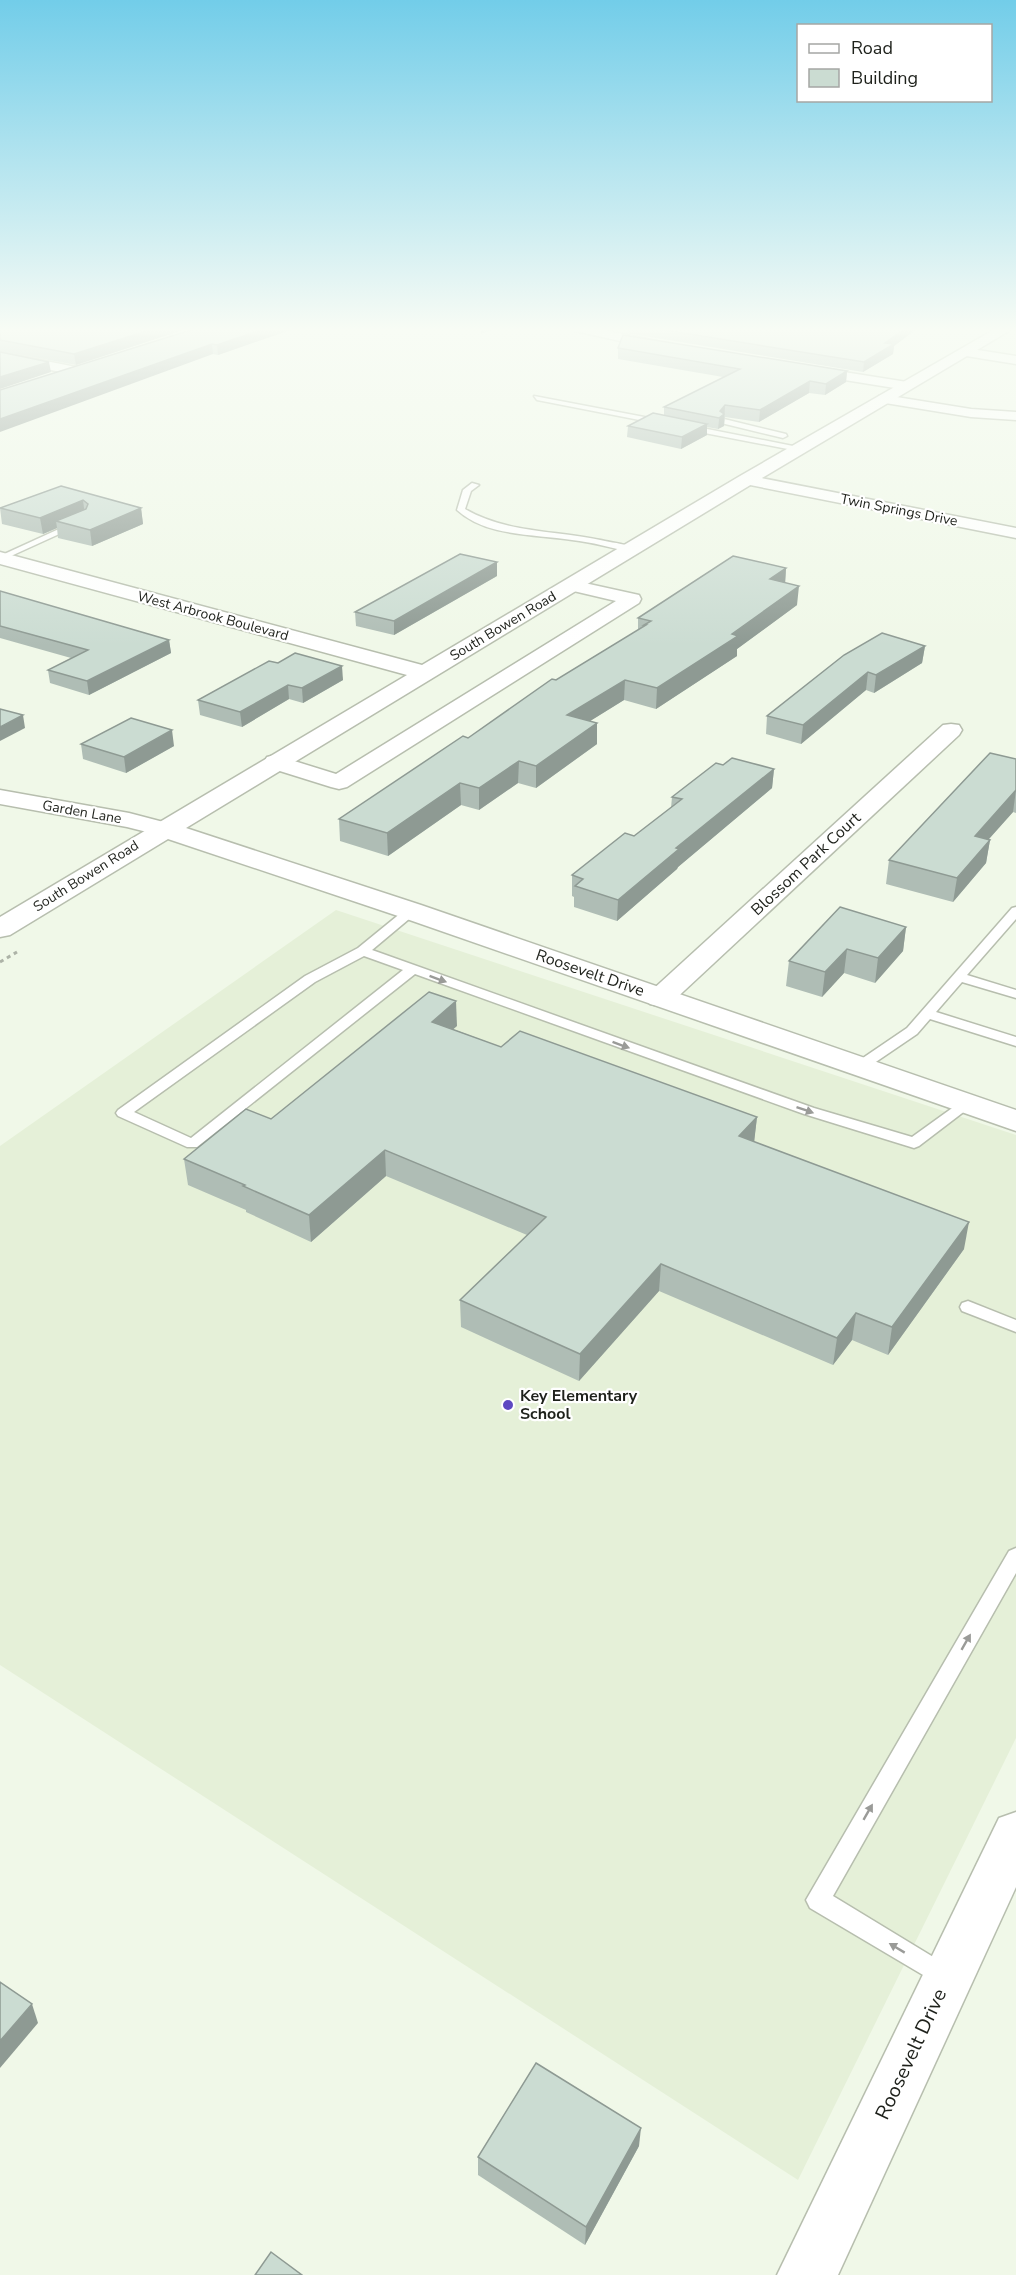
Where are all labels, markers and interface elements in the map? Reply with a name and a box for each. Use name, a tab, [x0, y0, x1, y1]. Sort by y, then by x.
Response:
legend	[797, 24, 992, 102]
text: Road	[851, 36, 893, 60]
text: Building	[851, 66, 918, 90]
street label: Twin Springs Drive	[839, 489, 959, 531]
street label: West Arbrook Boulevard	[135, 587, 291, 645]
street label: South Bowen Road	[446, 587, 560, 665]
street label: Garden Lane	[41, 796, 123, 828]
street label: Blossom Park Court	[746, 807, 866, 921]
street label: South Bowen Road	[30, 836, 142, 916]
street label: Roosevelt Drive	[533, 944, 647, 1002]
one-way arrow	[429, 974, 447, 984]
one-way arrow	[612, 1040, 630, 1050]
one-way arrow	[796, 1105, 814, 1115]
place label: Key Elementary School	[520, 1385, 638, 1425]
marker: Key Elementary School	[501, 1398, 515, 1412]
one-way arrow	[960, 1634, 970, 1651]
one-way arrow	[863, 1803, 873, 1820]
one-way arrow	[888, 1943, 905, 1953]
street label: Roosevelt Drive	[869, 1984, 953, 2124]

